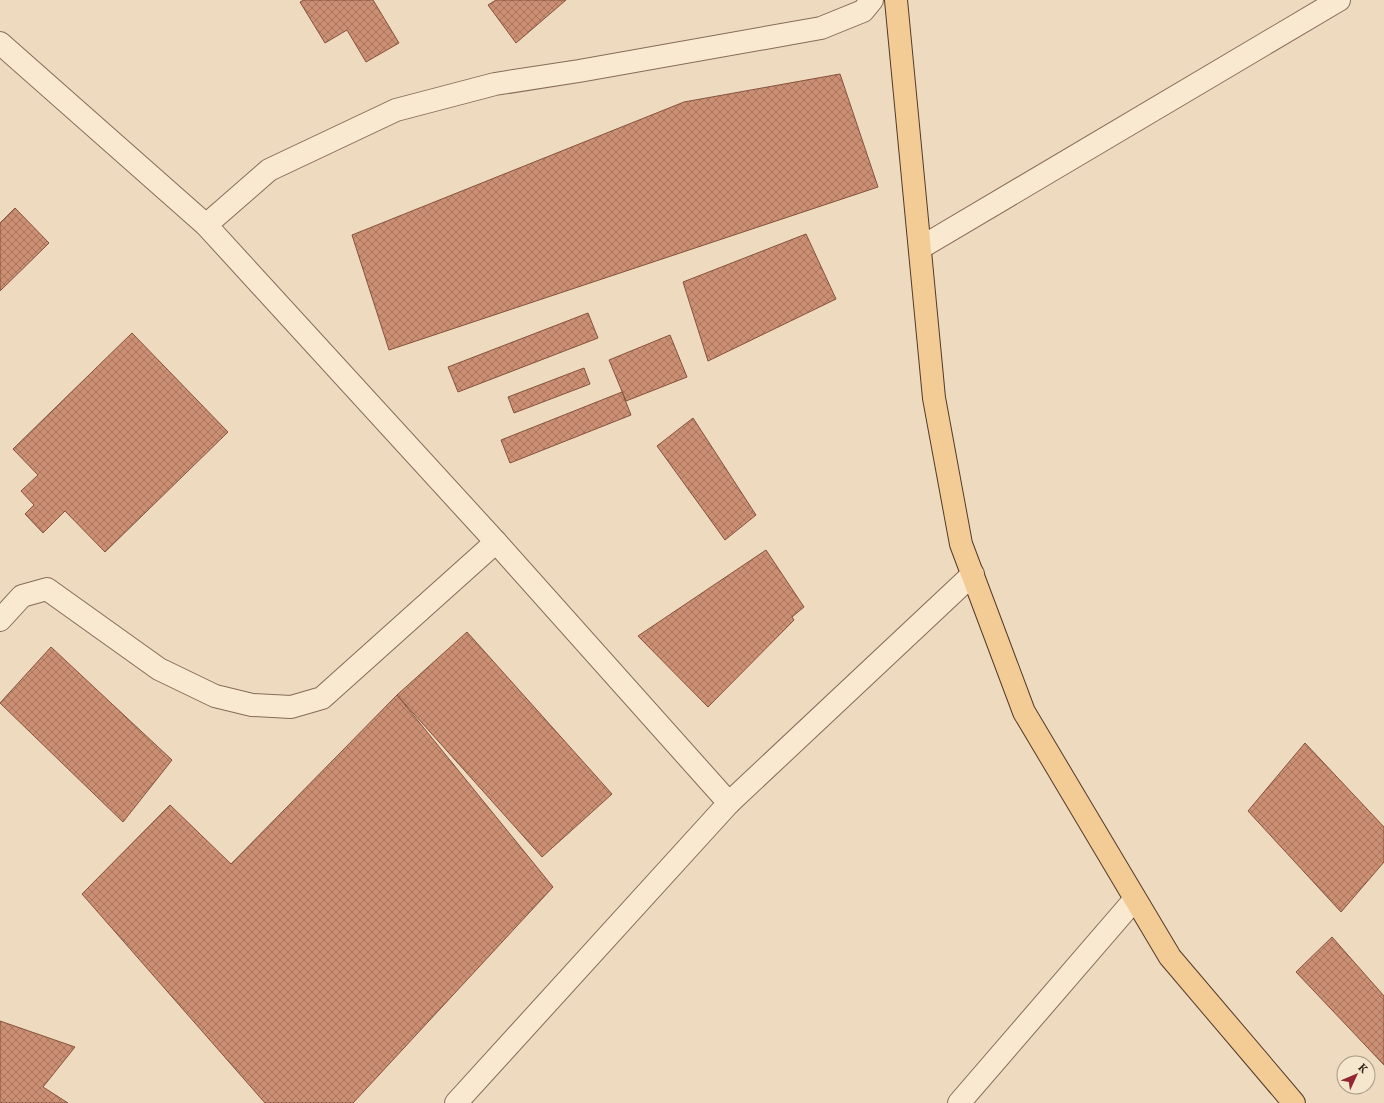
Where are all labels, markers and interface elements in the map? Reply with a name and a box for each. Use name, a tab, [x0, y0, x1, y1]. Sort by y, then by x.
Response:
north arrow	[1336, 1055, 1376, 1095]
text: K	[1355, 1060, 1371, 1076]

